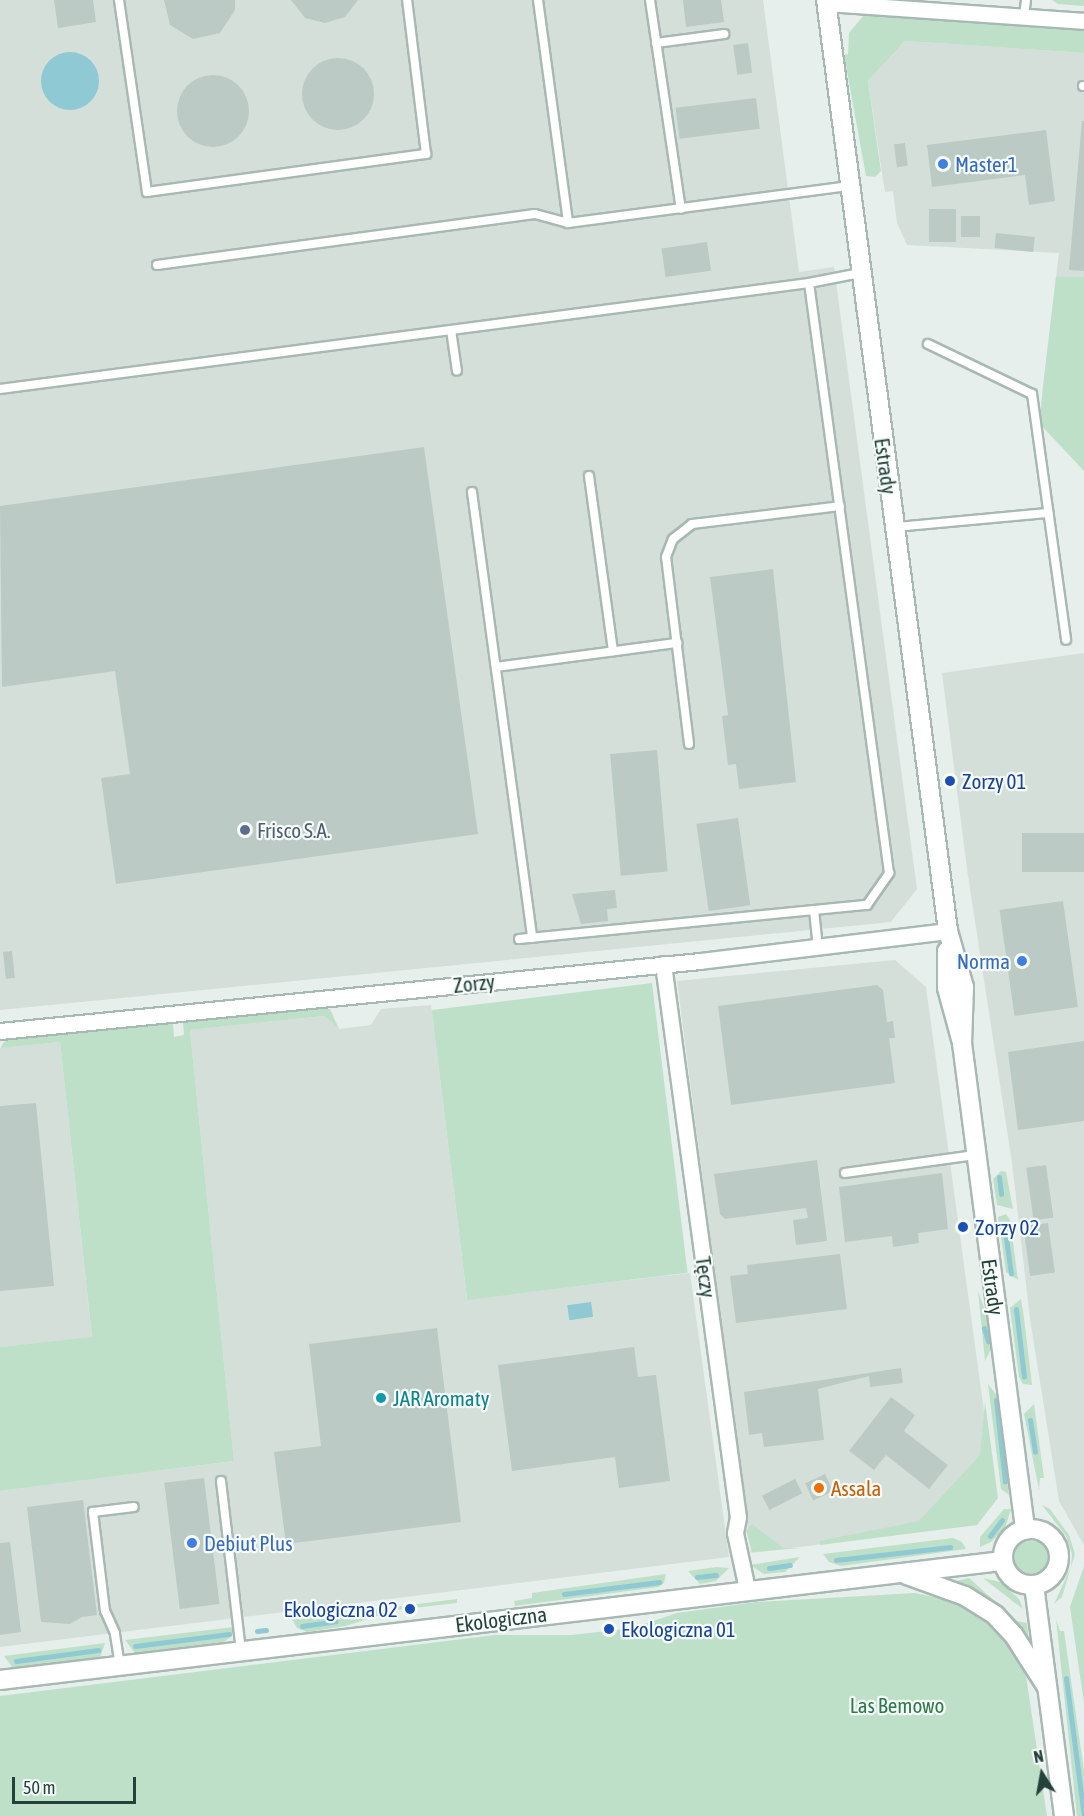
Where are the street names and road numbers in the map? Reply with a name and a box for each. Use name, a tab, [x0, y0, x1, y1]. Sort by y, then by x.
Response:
street label: Estrady	[870, 436, 902, 496]
street label: Zorzy	[452, 968, 496, 998]
street label: Tęczy	[691, 1255, 721, 1299]
street label: Estrady	[977, 1257, 1009, 1317]
street label: Ekologiczna	[454, 1601, 548, 1637]

